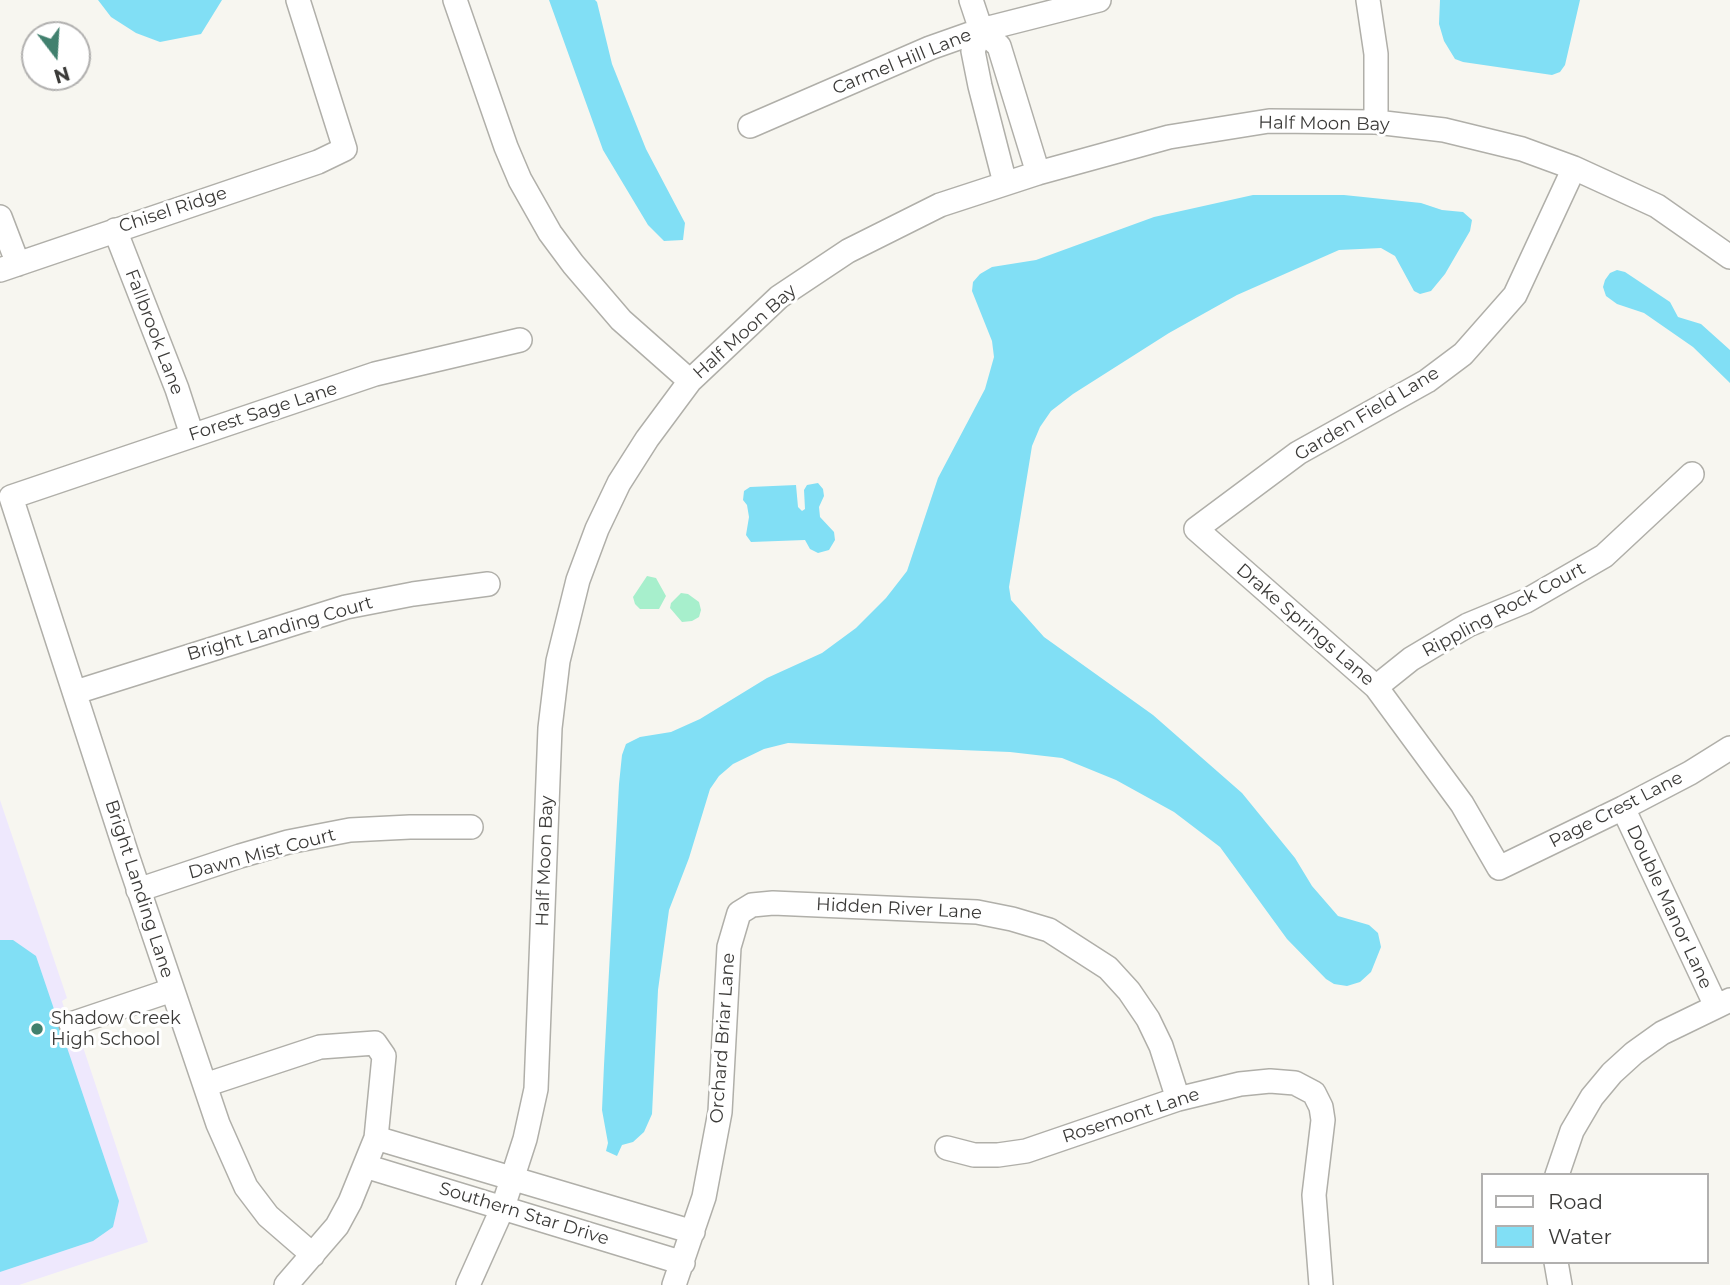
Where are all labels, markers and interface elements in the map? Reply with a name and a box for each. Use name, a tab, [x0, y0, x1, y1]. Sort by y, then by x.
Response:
north arrow	[21, 21, 91, 91]
street label: Carmel Hill Lane	[829, 24, 975, 100]
text: N	[51, 61, 72, 88]
street label: Half Moon Bay	[1258, 112, 1390, 136]
street label: Chisel Ridge	[116, 182, 230, 238]
street label: Fallbrook Lane	[120, 266, 188, 398]
street label: Half Moon Bay	[689, 280, 801, 384]
street label: Garden Field Lane	[1291, 362, 1443, 466]
street label: Forest Sage Lane	[186, 378, 340, 446]
street label: Rippling Rock Court	[1419, 558, 1589, 662]
street label: Drake Springs Lane	[1232, 559, 1378, 691]
street label: Bright Landing Court	[185, 592, 375, 666]
street label: Page Crest Lane	[1546, 767, 1686, 853]
street label: Half Moon Bay	[532, 795, 558, 927]
street label: Bright Landing Lane	[100, 797, 178, 981]
street label: Double Manor Lane	[1622, 822, 1716, 992]
street label: Dawn Mist Court	[186, 824, 338, 884]
street label: Hidden River Lane	[816, 894, 982, 924]
street label: Orchard Briar Lane	[706, 952, 740, 1124]
place label: Shadow Creek High School	[51, 1008, 181, 1050]
marker: Shadow Creek High School	[29, 1021, 45, 1037]
street label: Rosemont Lane	[1060, 1084, 1202, 1148]
legend	[1482, 1173, 1709, 1264]
street label: Southern Star Drive	[436, 1178, 612, 1250]
text: Road	[1548, 1189, 1603, 1214]
text: Water	[1548, 1224, 1612, 1249]

